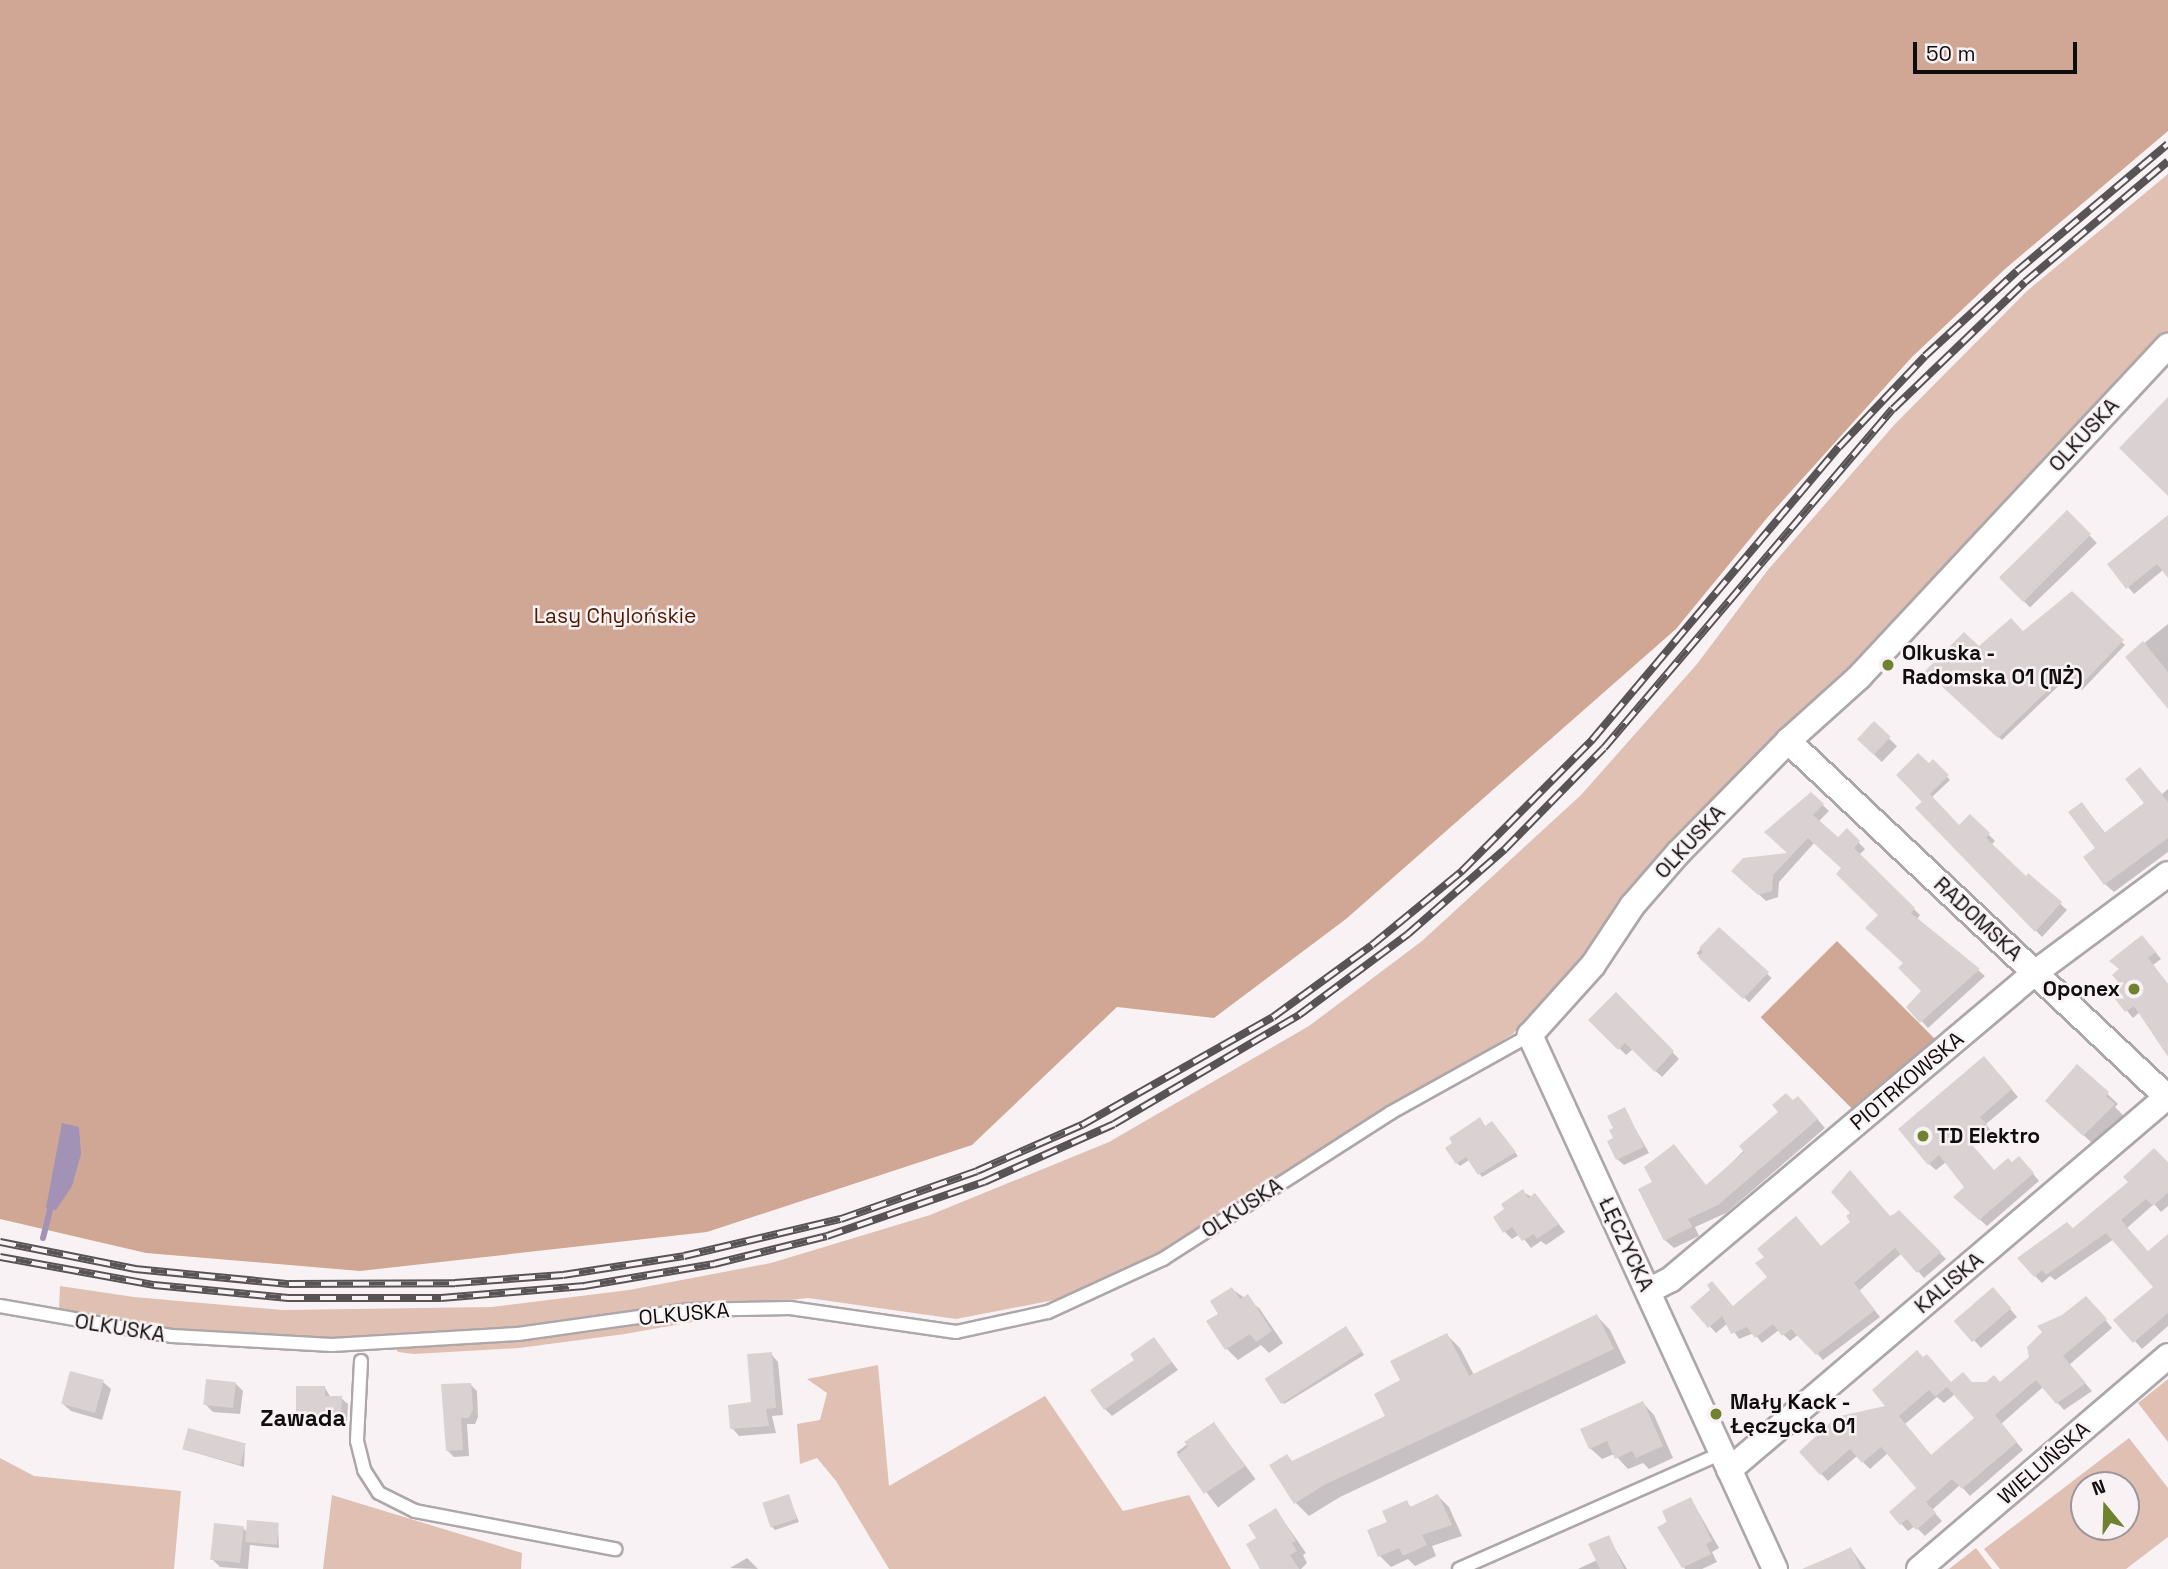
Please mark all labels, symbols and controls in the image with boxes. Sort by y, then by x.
scale bar [1916,28,2080,72]
text: 50 m [1926,40,1976,67]
street label: OLKUSKA [2044,393,2124,477]
park label: Lasy Chylońskie [534,603,696,629]
place label: Olkuska - Radomska 01 (NŻ) [1902,640,2083,690]
marker: Olkuska - Radomska 01 (NŻ) [1880,657,1896,673]
street label: OLKUSKA [1650,800,1730,884]
street label: RADOMSKA [1929,872,2027,966]
place label: Oponex [2043,976,2120,1002]
marker: Oponex [2126,981,2142,997]
street label: PIOTRKOWSKA [1845,1026,1969,1136]
place label: TD Elektro [1937,1123,2040,1149]
marker: TD Elektro [1915,1128,1931,1144]
street label: OLKUSKA [1197,1173,1287,1243]
street label: ŁĘCZYCKA [1593,1193,1659,1295]
street label: KALISKA [1910,1247,1988,1319]
street label: OLKUSKA [637,1297,731,1331]
street label: OLKUSKA [73,1308,167,1348]
place label: Mały Kack - Łęczycka 01 [1730,1389,1855,1439]
district label: Zawada [260,1404,346,1432]
marker: Mały Kack - Łęczycka 01 [1708,1406,1724,1422]
street label: WIELUŃSKA [1993,1416,2095,1510]
north arrow [2070,1471,2140,1541]
text: N [2089,1474,2109,1501]

